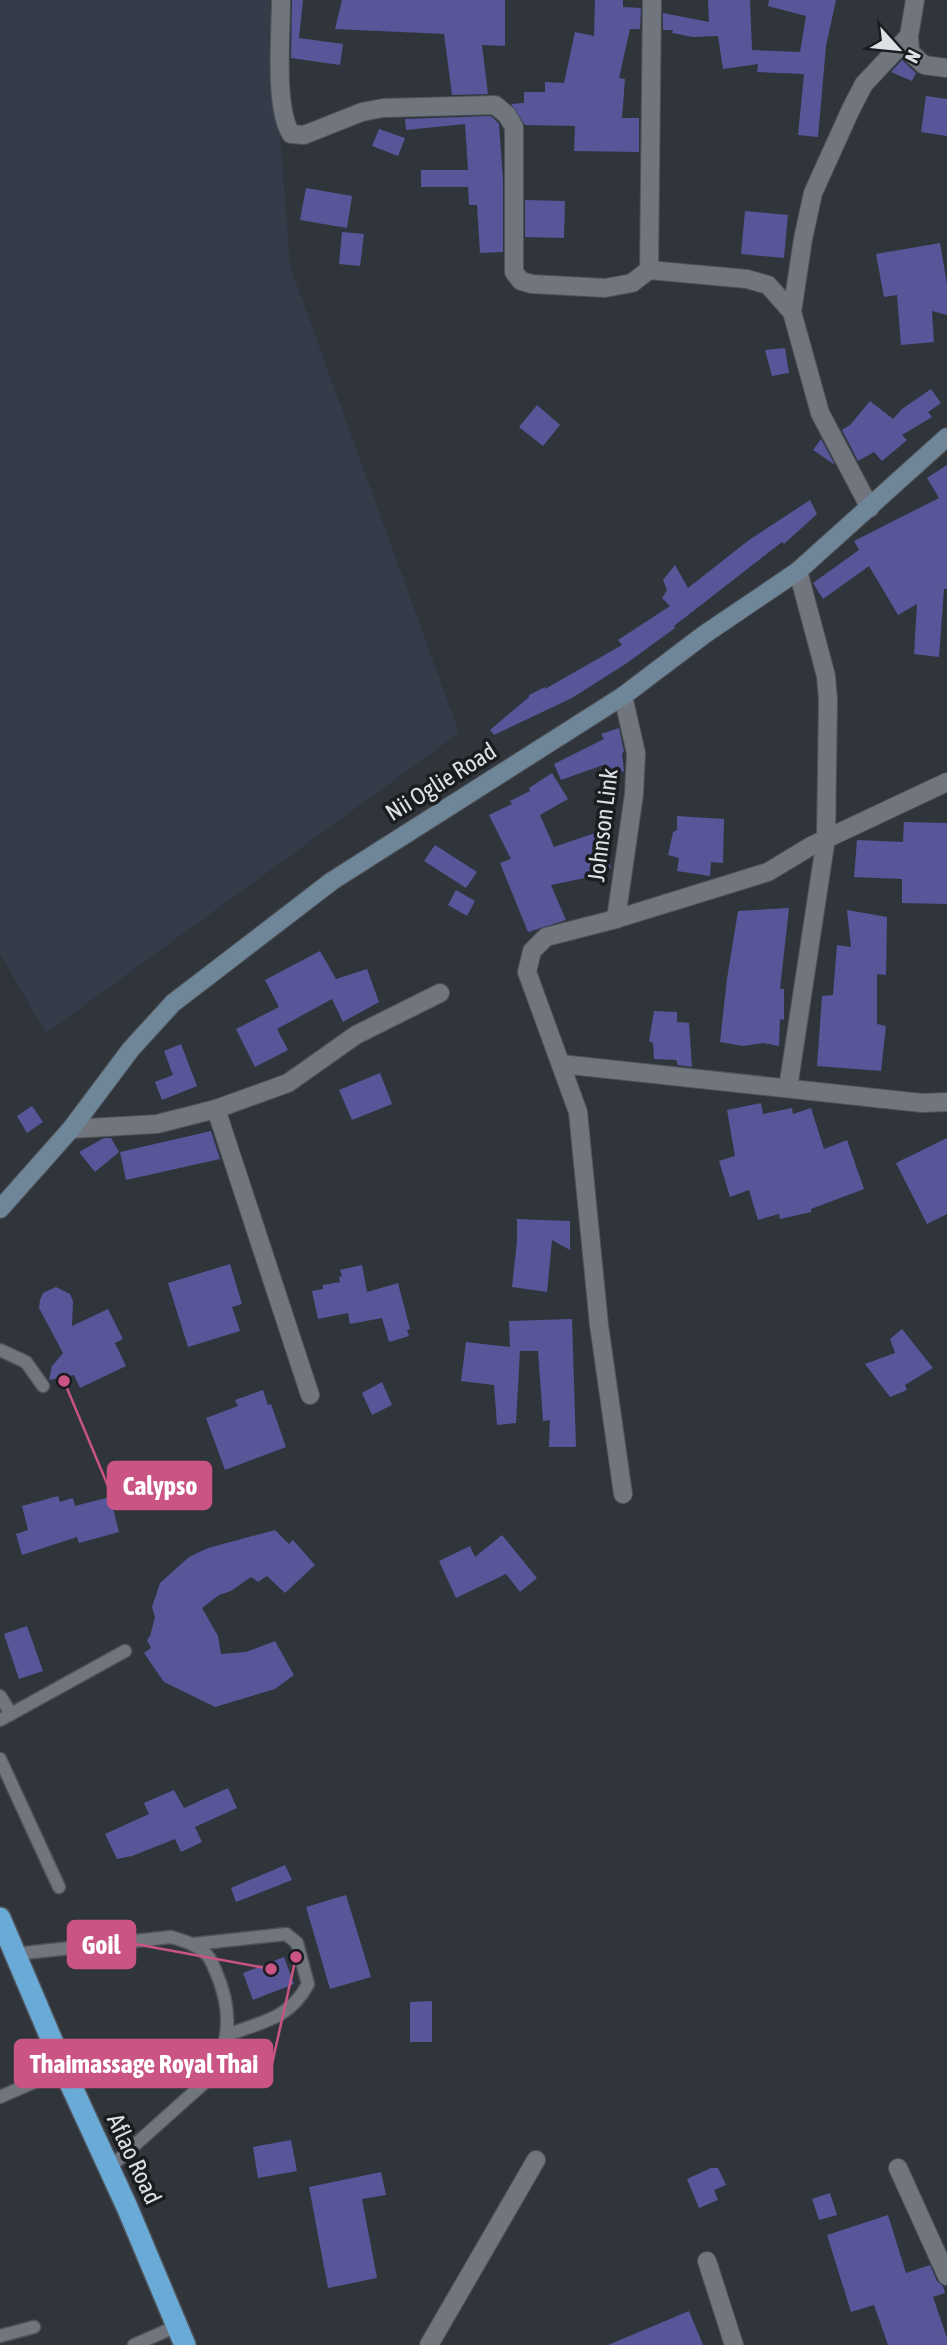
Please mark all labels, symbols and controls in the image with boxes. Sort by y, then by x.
north arrow [863,14,933,84]
text: N [901,47,925,67]
street label: Nii Oglie Road [381,737,501,826]
street label: Johnson Link [582,766,623,883]
callout: Calypso [108,1462,211,1509]
text: Calypso [123,1471,197,1501]
callout: Goil [68,1921,135,1968]
text: Goil [82,1930,122,1960]
callout: Thaimassage Royal Thai [15,2040,272,2087]
text: Thaimassage Royal Thai [30,2049,258,2079]
street label: Aflao Road [102,2109,167,2208]

